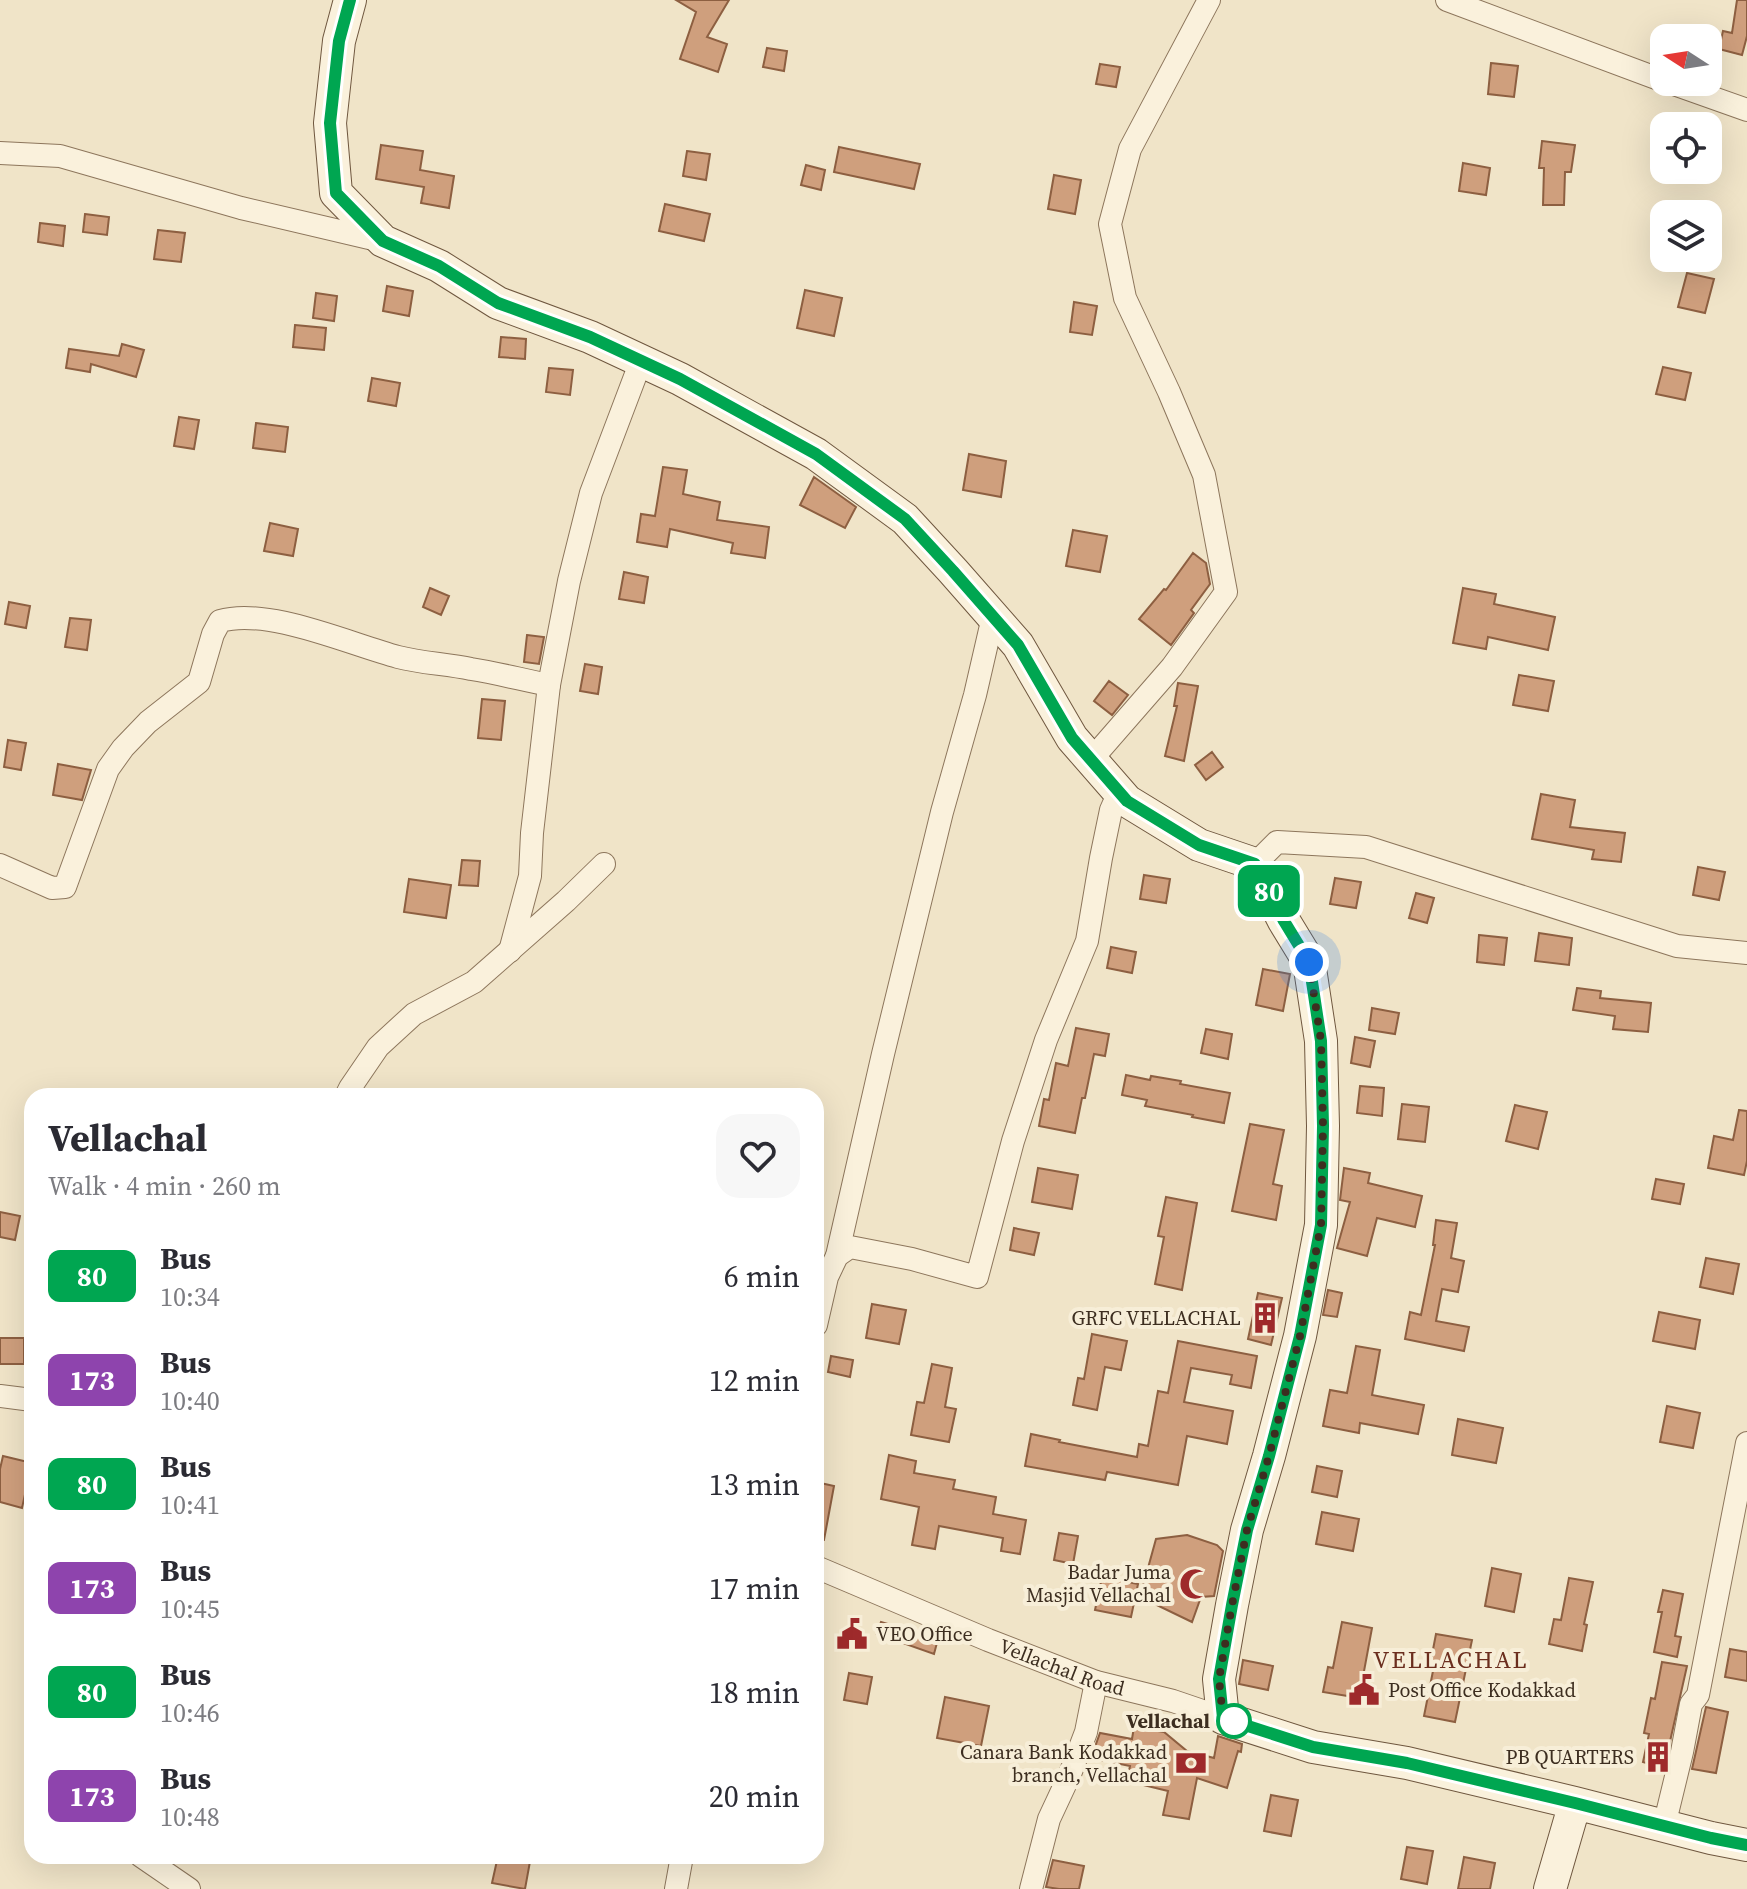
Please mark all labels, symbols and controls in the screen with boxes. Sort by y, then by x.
north arrow [1650,24,1722,96]
map controls [1650,24,1722,272]
button: locate [1650,112,1722,184]
button: layers [1650,200,1722,272]
line badge: 80 [1233,865,1305,917]
text: 80 [1254,872,1284,910]
your location [1289,942,1329,982]
text: Vellachal [48,1112,208,1164]
button: heart [716,1114,800,1198]
text: Walk · 4 min · 260 m [48,1168,281,1204]
text: Bus [160,1238,211,1279]
text: 6 min [724,1256,800,1297]
text: 80 [77,1257,107,1295]
text: 10:34 [160,1279,220,1315]
building icon: GRFC VELLACHAL [1248,1301,1282,1335]
place label: GRFC VELLACHAL [1072,1304,1241,1332]
text: Bus [160,1342,211,1383]
text: 12 min [709,1360,800,1401]
text: 173 [69,1361,115,1399]
text: 10:40 [160,1383,220,1419]
text: Bus [160,1446,211,1487]
text: 13 min [709,1464,800,1505]
text: 80 [77,1465,107,1503]
text: 10:41 [160,1487,220,1523]
text: Bus [160,1550,211,1591]
place label: Badar Juma Masjid Vellachal [1026,1558,1172,1609]
mosque icon: Badar Juma Masjid Vellachal [1178,1567,1212,1601]
text: 17 min [709,1568,800,1609]
text: 173 [69,1569,115,1607]
text: 10:45 [160,1591,220,1627]
public building icon: VEO Office [835,1617,869,1651]
place label: VEO Office [876,1620,973,1648]
street label: Vellachal Road [995,1632,1128,1703]
district label: VELLACHAL [1373,1643,1529,1676]
text: Bus [160,1654,211,1695]
text: 18 min [709,1672,800,1713]
text: 80 [77,1673,107,1711]
public building icon: Post Office Kodakkad [1347,1673,1381,1707]
place label: Post Office Kodakkad [1388,1676,1576,1704]
text: 10:46 [160,1695,220,1731]
marker: Vellachal [1217,1704,1251,1738]
place label: Vellachal [1126,1707,1210,1735]
place label: Canara Bank Kodakkad branch, Vellachal [960,1738,1168,1789]
building icon: PB QUARTERS [1641,1740,1675,1774]
place label: PB QUARTERS [1506,1743,1634,1771]
bank icon: Canara Bank Kodakkad branch, Vellachal [1174,1746,1208,1780]
text: Bus [160,1758,211,1799]
text: 20 min [709,1776,800,1817]
text: 173 [69,1777,115,1815]
text: 10:48 [160,1799,220,1835]

